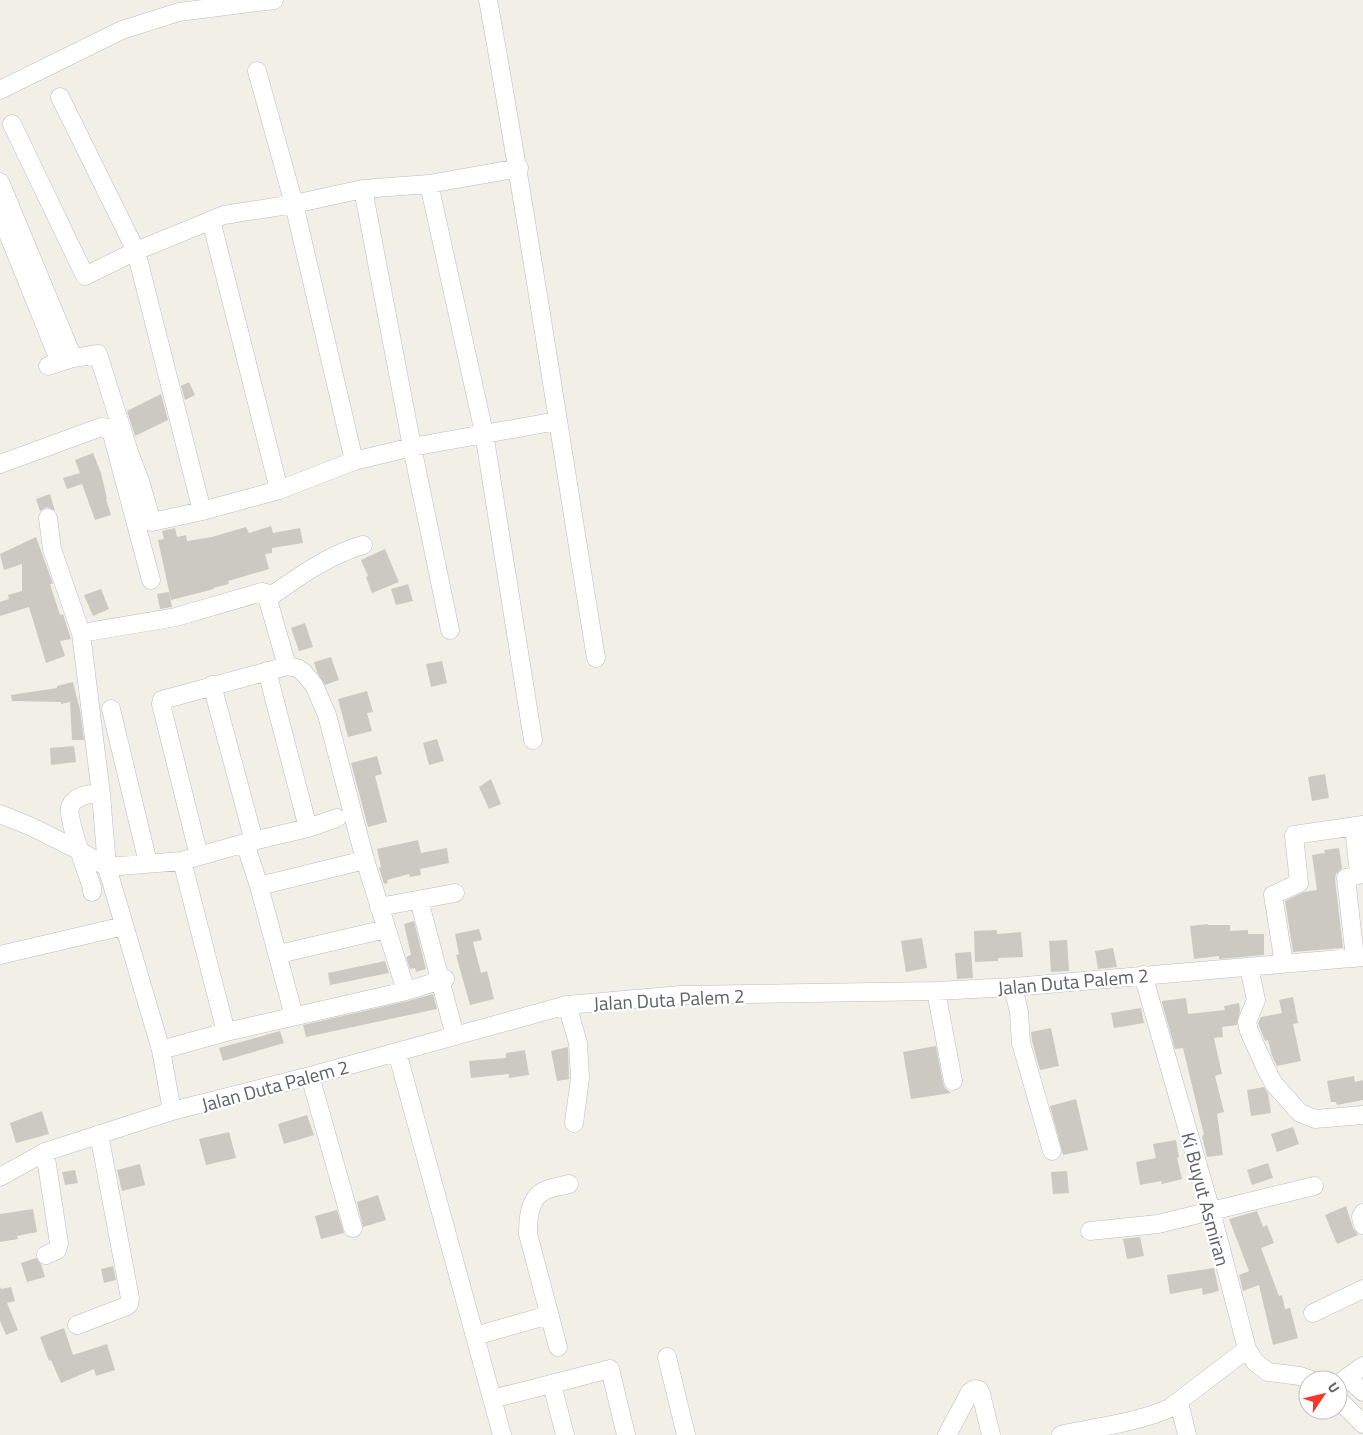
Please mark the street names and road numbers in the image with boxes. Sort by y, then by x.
street label: Jalan Duta Palem 2 [996,960,1150,1002]
street label: Jalan Duta Palem 2 [593,981,745,1017]
street label: Jalan Duta Palem 2 [198,1051,352,1119]
street label: Ki Buyut Asmiran [1174,1129,1238,1269]

